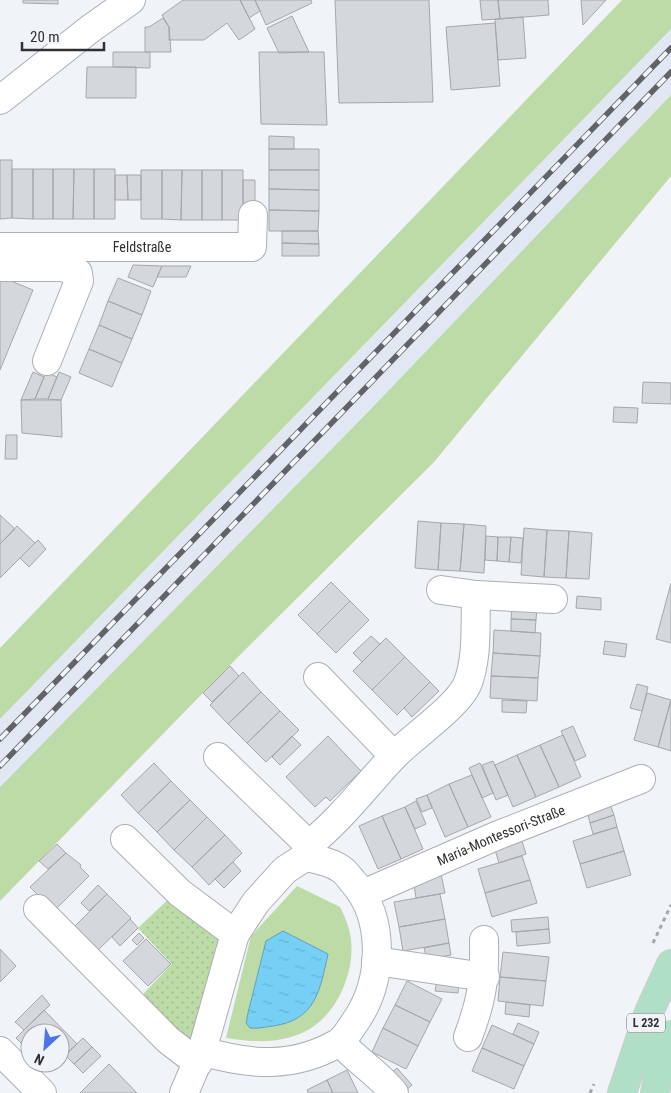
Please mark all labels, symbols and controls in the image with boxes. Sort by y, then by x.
scale bar [22,20,105,52]
text: 20 m [30,28,60,46]
street label: Feldstraße [113,239,172,255]
street label: Maria-Montessori-Straße [435,802,568,869]
road number: L 232 [627,1014,665,1032]
north arrow [20,1023,70,1073]
text: N [32,1051,47,1069]

